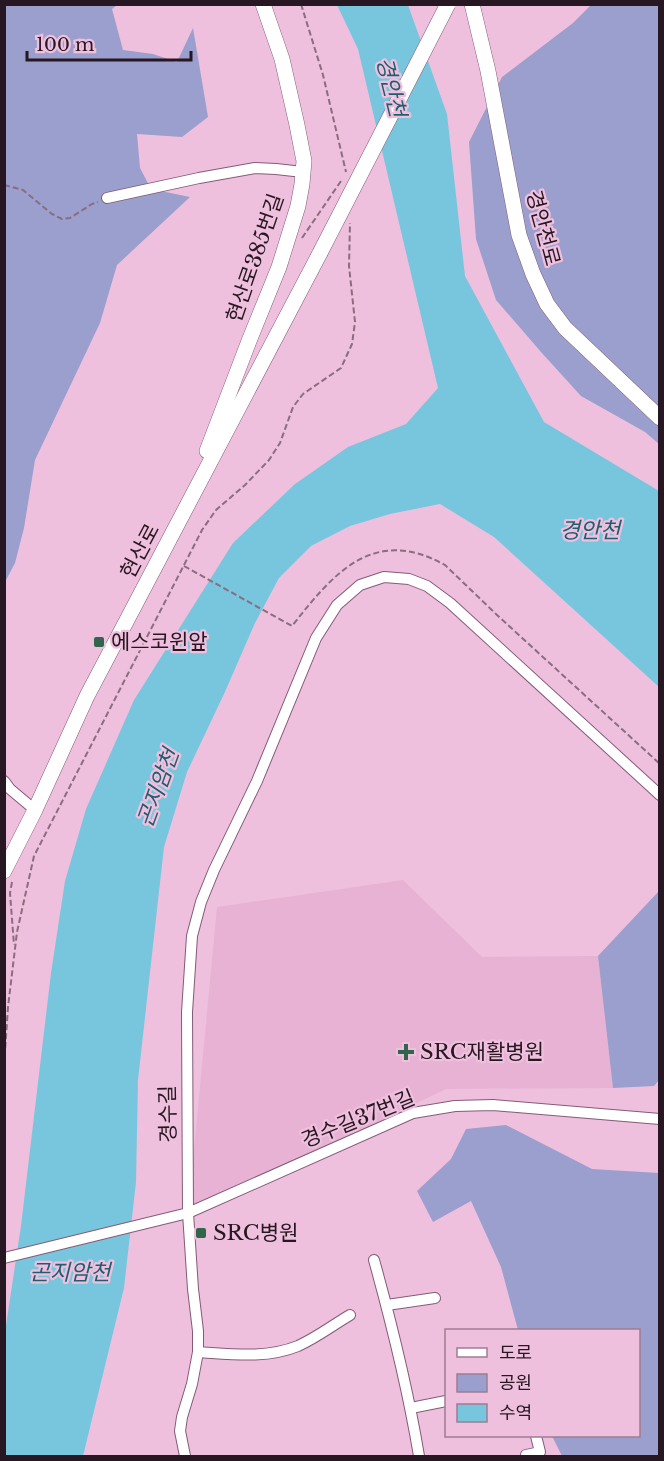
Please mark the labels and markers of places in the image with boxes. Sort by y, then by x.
place label: 에스코윈앞 [111,629,208,655]
marker: 에스코윈앞 [92,635,106,649]
place label: SRC재활병원 [420,1039,544,1065]
marker: SRC재활병원 [397,1043,415,1061]
place label: SRC병원 [213,1220,298,1246]
marker: SRC병원 [194,1226,208,1240]

